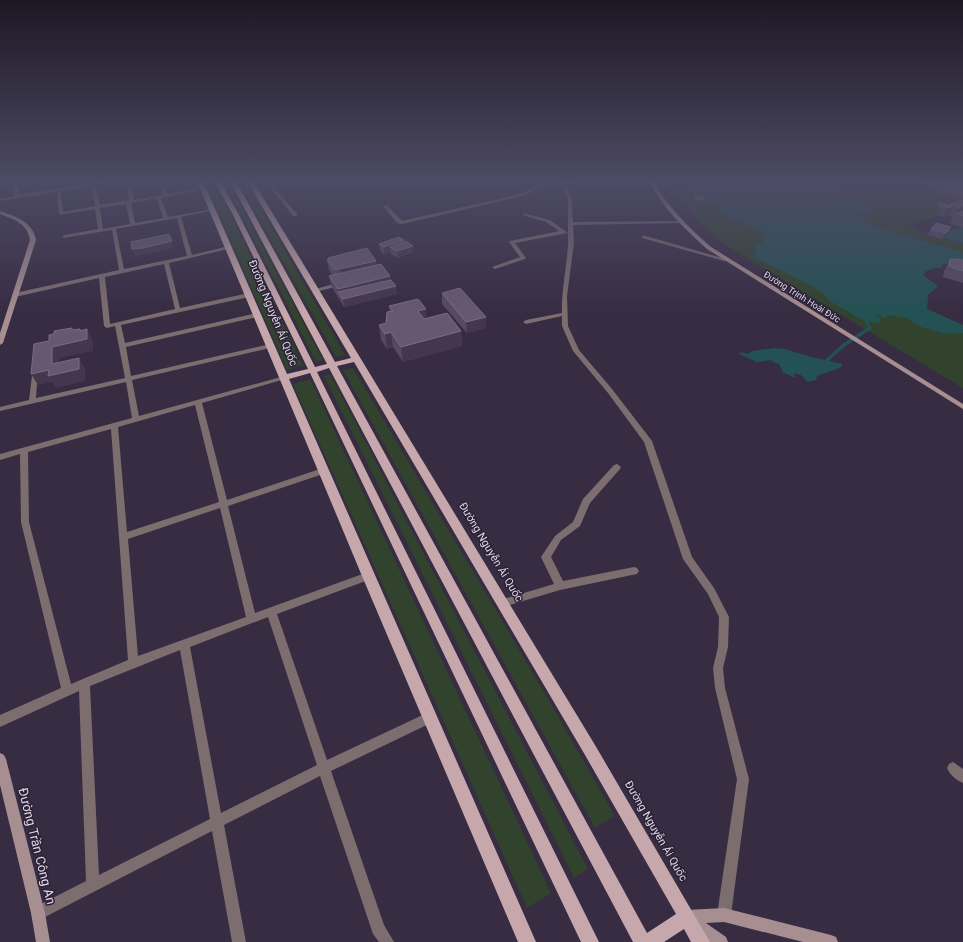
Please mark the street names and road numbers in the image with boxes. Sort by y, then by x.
street label: Đường Nguyễn Ái Quốc [246,258,300,368]
street label: Đường Trịnh Hoài Đức [762,269,842,325]
street label: Đường Nguyễn Ái Quốc [456,500,526,604]
street label: Đường Nguyễn Ái Quốc [622,779,690,884]
street label: Đường Trần Công An [15,786,59,906]

